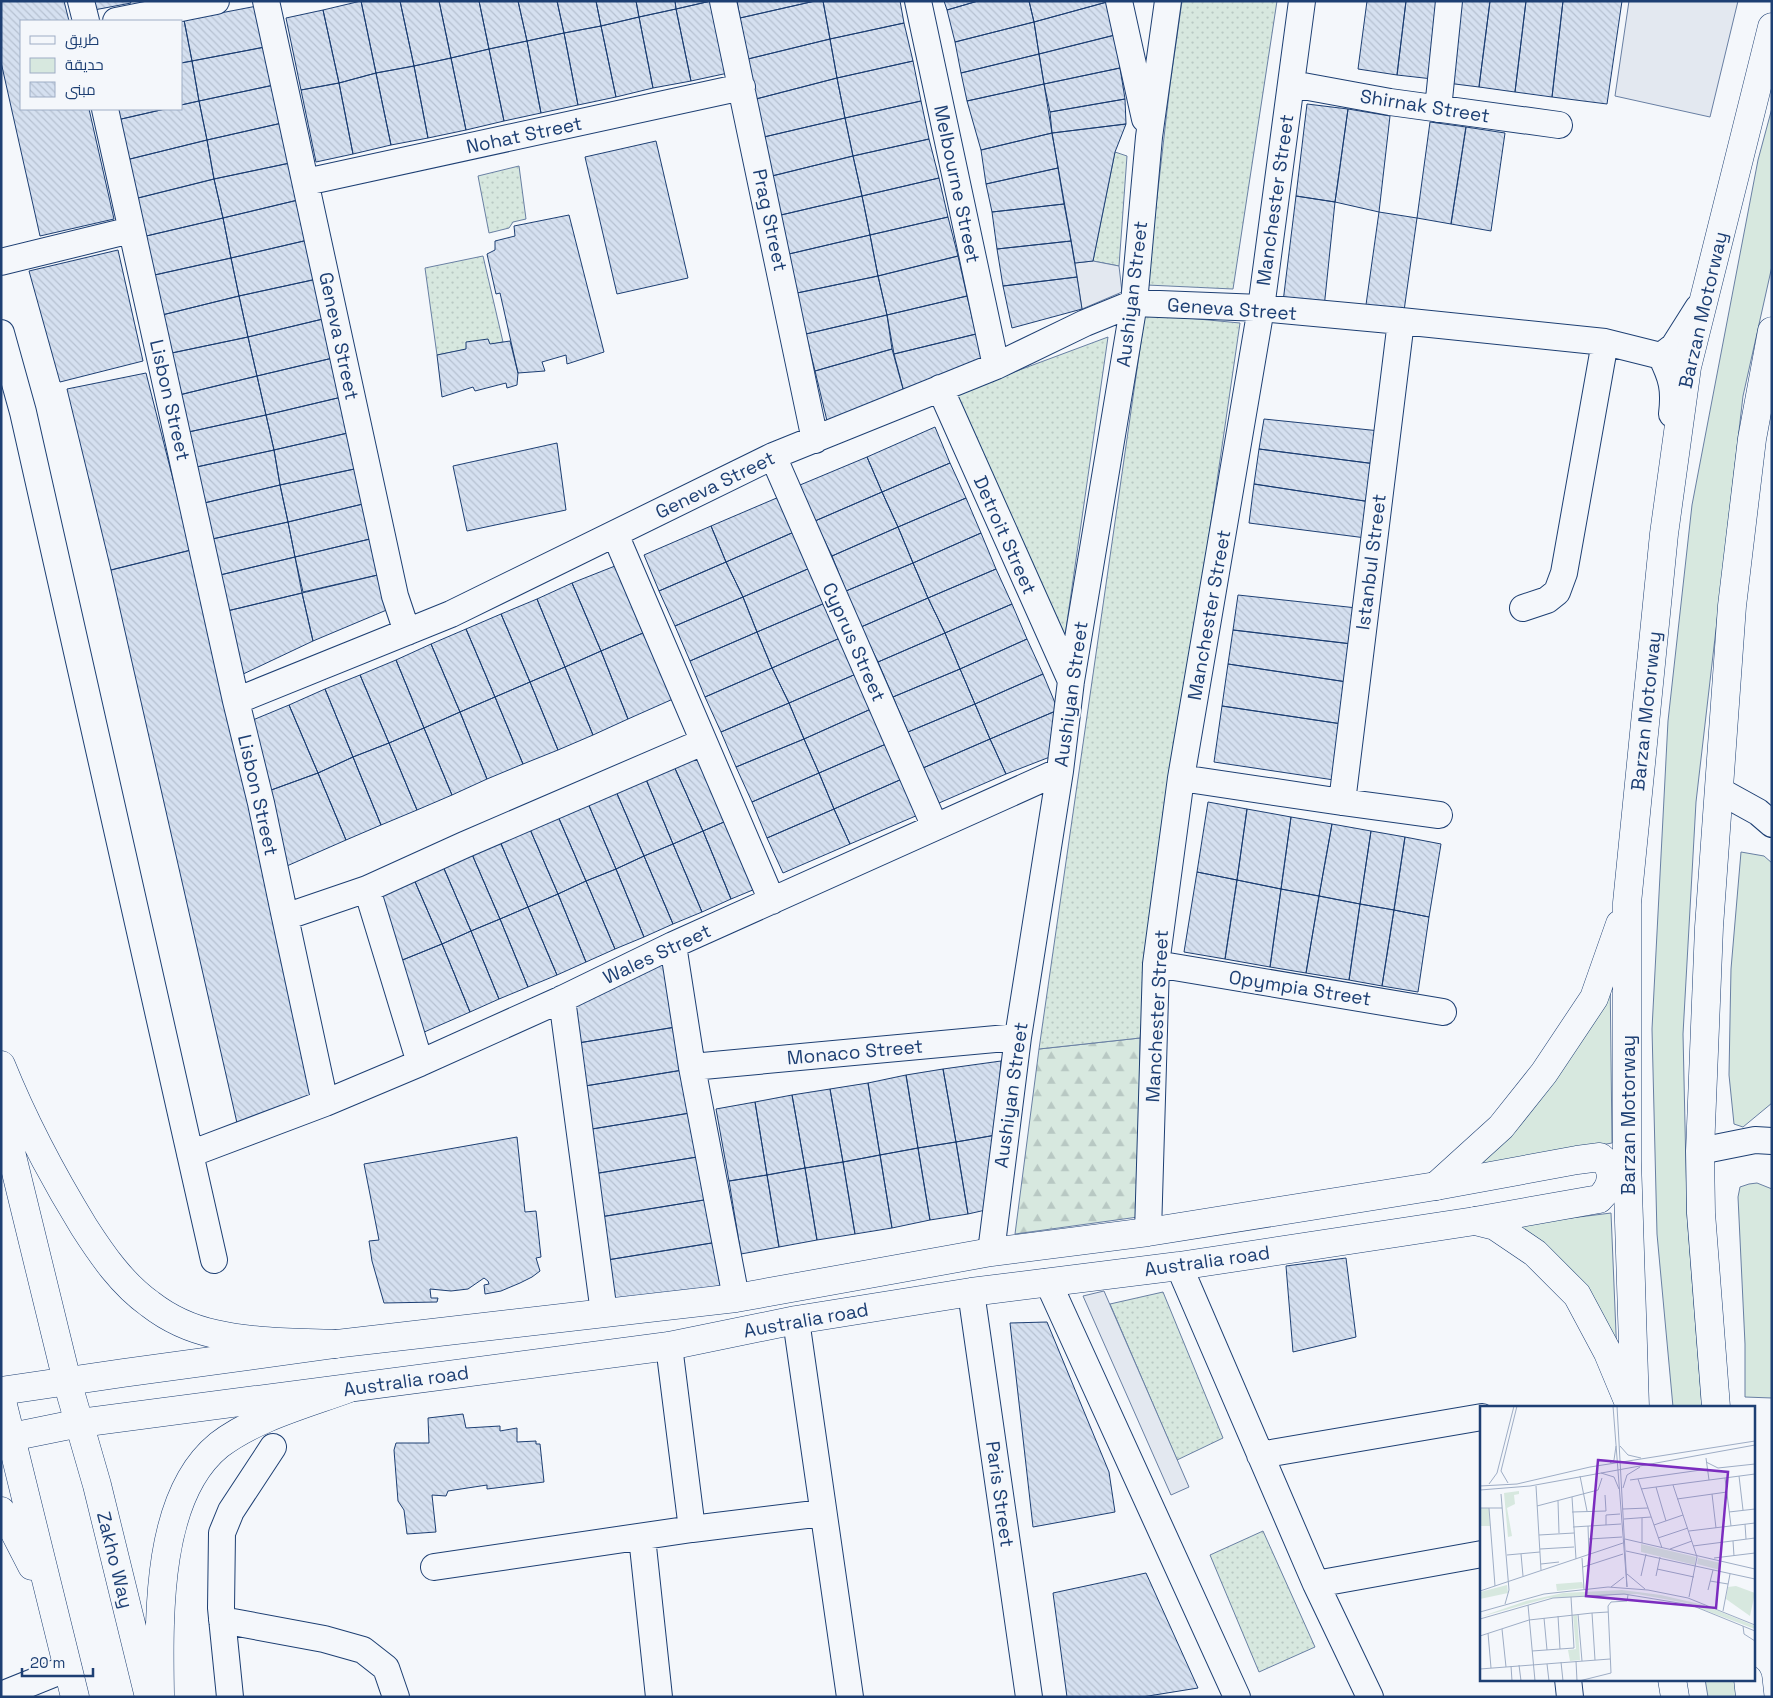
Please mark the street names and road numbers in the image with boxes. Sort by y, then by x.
street label: Shirnak Street [1358,83,1492,129]
street label: Melbourne Street [928,103,986,265]
street label: Nohat Street [464,111,584,159]
street label: Manchester Street [1251,113,1299,287]
street label: Prag Street [747,166,793,274]
street label: Aushiyan Street [1111,219,1153,369]
street label: Barzan Motorway [1673,229,1733,391]
street label: Geneva Street [313,270,365,402]
street label: Geneva Street [1166,292,1298,326]
street label: Lisbon Street [144,337,196,463]
street label: Geneva Street [651,445,779,525]
street label: Detroit Street [968,472,1042,598]
street label: Istanbul Street [1350,492,1392,632]
street label: Manchester Street [1182,528,1236,702]
street label: Cyprus Street [817,579,891,705]
street label: Aushiyan Street [1048,619,1094,769]
street label: Barzan Motorway [1625,630,1667,792]
street label: Lisbon Street [232,732,284,858]
street label: Wales Street [599,918,715,990]
street label: Manchester Street [1140,929,1174,1103]
street label: Opympia Street [1227,964,1373,1012]
street label: Aushiyan Street [988,1020,1034,1170]
street label: Monaco Street [786,1034,924,1070]
street label: Barzan Motorway [1616,1035,1641,1195]
street label: Australia road [1143,1240,1271,1282]
street label: Australia road [742,1297,870,1343]
street label: Australia road [342,1360,470,1402]
street label: Paris Street [980,1439,1020,1549]
street label: Zakho Way [91,1509,139,1611]

